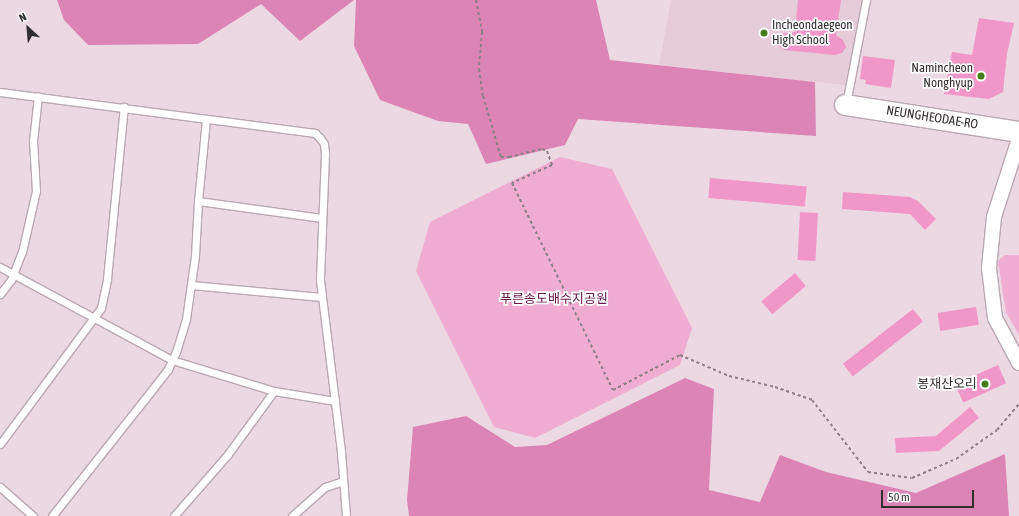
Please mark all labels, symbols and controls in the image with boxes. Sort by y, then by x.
north arrow [8,8,48,48]
text: N [17,10,28,24]
place label: Incheondaegeon High School [772,18,853,49]
marker: Incheondaegeon High School [759,28,769,38]
place label: Namincheon Nonghyup [911,61,973,92]
marker: Namincheon Nonghyup [976,71,986,81]
street label: NEUNGHEODAE-RO [885,103,979,133]
park label: 푸른송도배수지공원 [500,291,608,307]
place label: 봉재산오리 [917,376,977,392]
marker: 봉재산오리 [980,379,990,389]
scale bar [883,482,976,508]
text: 50 m [888,490,910,504]

